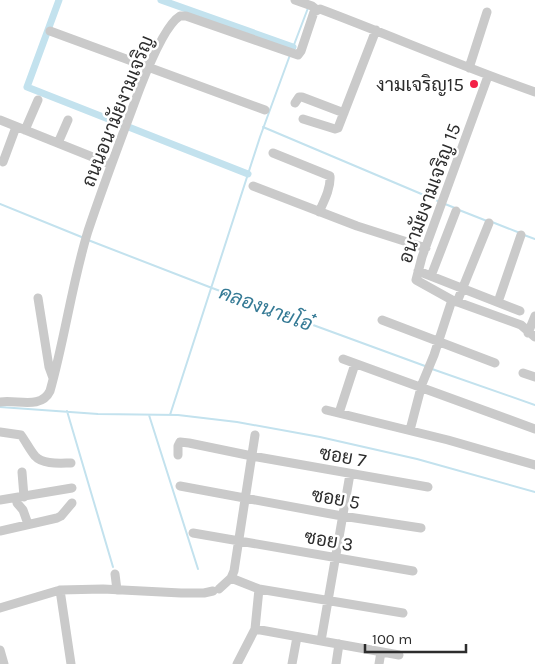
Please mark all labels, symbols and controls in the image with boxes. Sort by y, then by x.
street label: ถนนอนามัยงามเจริญ [78,33,158,190]
place label: งามเจริญ15 [376,74,464,96]
marker: งามเจริญ15 [468,78,480,90]
street label: อนามัยงามเจริญ 15 [394,120,465,266]
water label: คลองนายโอ๋ [216,279,319,337]
street label: ซอย 7 [318,442,368,472]
street label: ซอย 5 [310,484,362,514]
street label: ซอย 3 [303,526,355,556]
scale bar [365,622,466,654]
text: 100 m [372,630,412,648]

